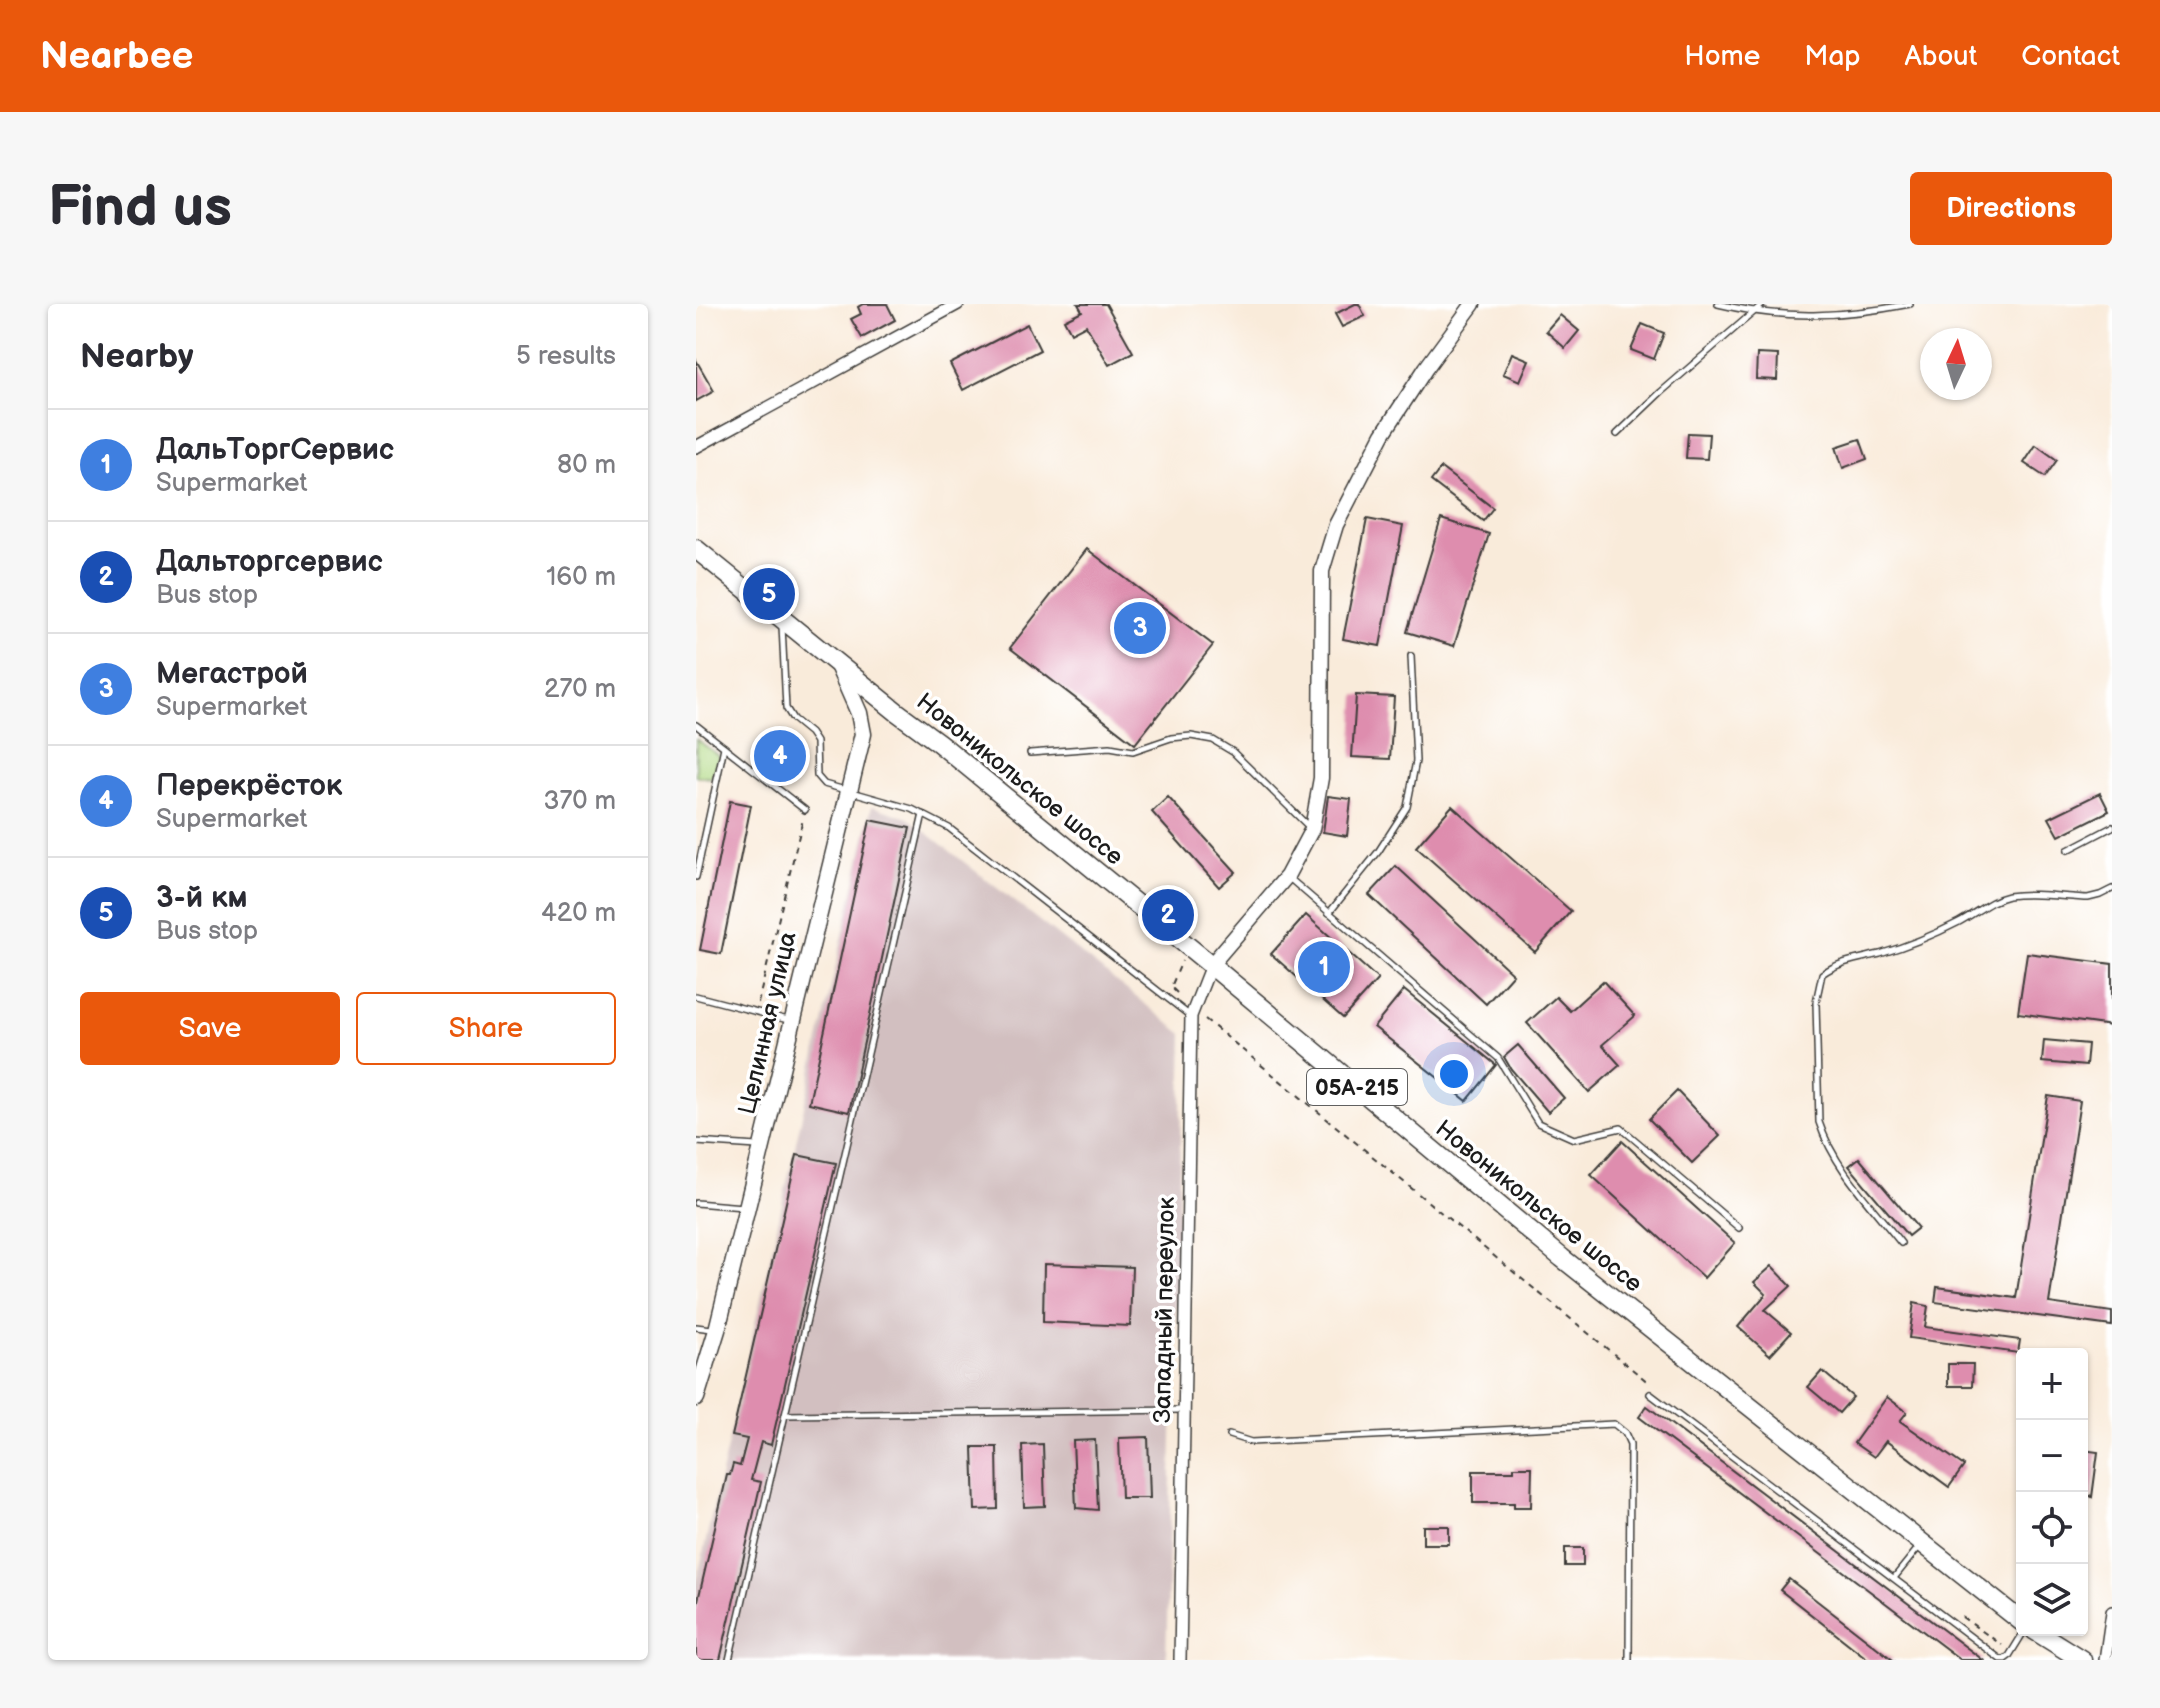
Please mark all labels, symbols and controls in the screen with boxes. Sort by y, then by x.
text: Nearbee [40,34,193,79]
text: Home [1684,40,1760,73]
text: Map [1804,40,1861,73]
text: About [1905,40,1977,73]
text: Contact [2021,40,2120,73]
button: Directions [1910,172,2112,245]
text: Find us [48,175,232,242]
north arrow [1920,328,1992,400]
text: Nearby [80,336,194,377]
text: 5 results [516,341,616,372]
text: ДальТоргСервис [156,432,394,468]
text: 1 [101,450,111,481]
text: 80 m [557,450,616,481]
text: Supermarket [156,468,307,499]
text: Дальторгсервис [156,544,383,580]
text: 2 [98,562,114,593]
text: 160 m [546,562,616,593]
pin: 5 [743,564,795,624]
text: Bus stop [156,580,258,611]
pin: 3 [1114,598,1166,658]
text: Мегастрой [156,656,308,692]
text: 3 [98,674,114,705]
text: 270 m [544,674,616,705]
street label: Новоникольское шоссе [911,687,1129,872]
text: Supermarket [156,692,307,723]
pin: 4 [754,726,806,786]
text: Перекрёсток [156,768,342,804]
text: 4 [98,786,114,817]
text: 370 m [543,786,616,817]
text: Supermarket [156,804,307,835]
text: 3-й км [156,880,248,916]
pin: 2 [1142,885,1194,945]
text: 5 [98,898,114,929]
text: 420 m [541,898,616,929]
text: Bus stop [156,916,258,947]
street label: Целинная улица [732,929,803,1117]
pin: 1 [1298,937,1350,997]
button: Save [80,992,340,1065]
button: Share [356,992,616,1065]
your location [1434,1054,1474,1094]
road number: 05А-215 [1307,1069,1407,1105]
street label: Новоникольское шоссе [1430,1114,1648,1299]
street label: Западный переулок [1148,1196,1181,1423]
map controls [2016,1348,2088,1636]
button: + [2016,1348,2088,1420]
button: − [2016,1420,2088,1492]
button: locate [2016,1492,2088,1564]
button: layers [2016,1564,2088,1636]

